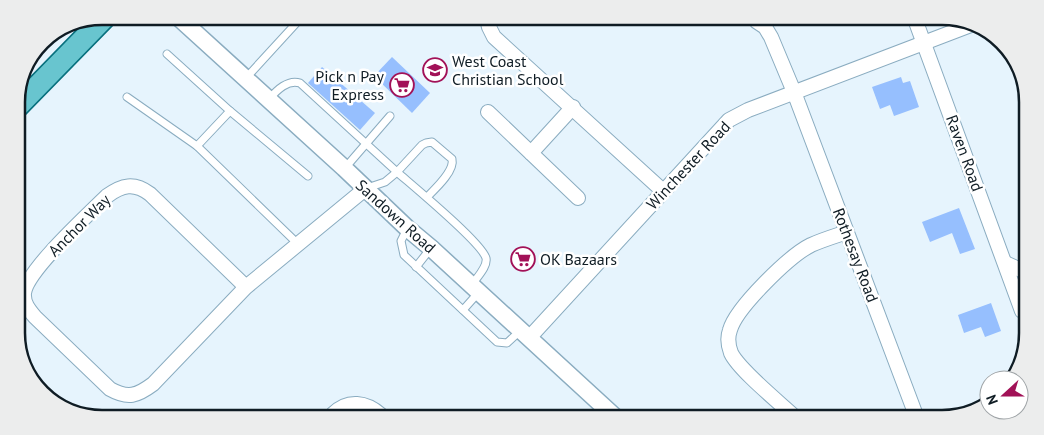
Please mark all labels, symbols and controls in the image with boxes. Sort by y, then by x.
place label: West Coast Christian School [452,51,564,89]
school or university icon: West Coast Christian School [422,57,448,83]
place label: Pick n Pay Express [315,66,385,104]
supermarket icon: Pick n Pay Express [389,72,415,98]
street label: Raven Road [942,112,988,194]
street label: Winchester Road [642,116,734,214]
street label: Sandown Road [352,175,440,257]
street label: Anchor Way [44,189,115,260]
street label: Rothesay Road [829,205,883,305]
supermarket icon: OK Bazaars [510,246,536,272]
place label: OK Bazaars [540,249,617,269]
north arrow [979,370,1029,420]
text: N [982,392,1002,407]

